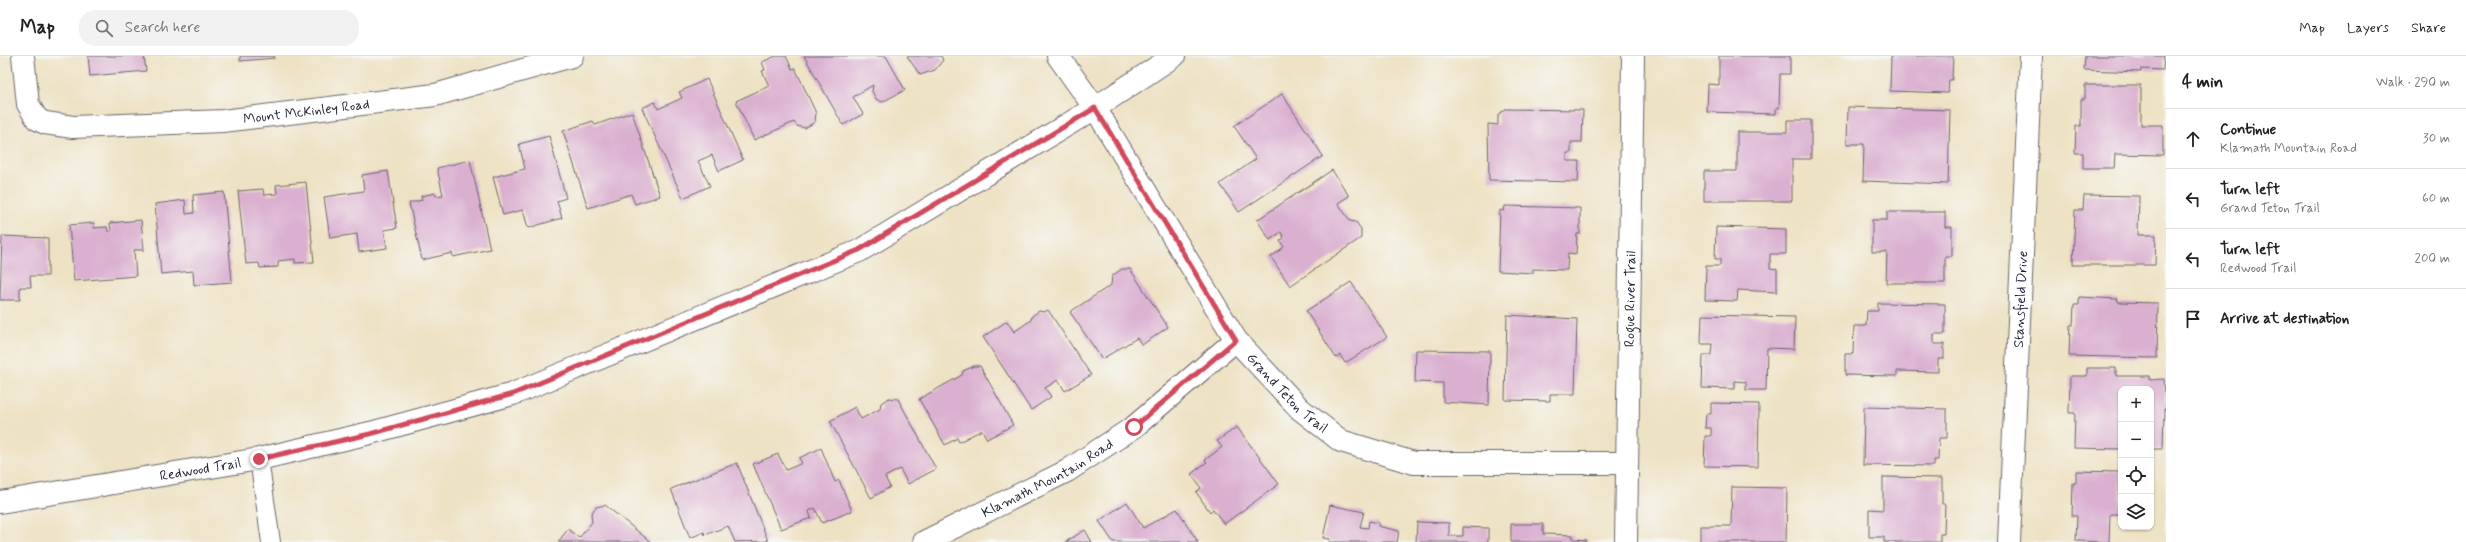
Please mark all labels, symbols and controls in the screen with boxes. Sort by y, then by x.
search box [79,10,359,46]
text: Map [20,15,55,40]
icon: search [93,17,115,39]
text: Search here [125,18,200,38]
text: Map [2299,19,2325,37]
text: Layers [2347,19,2389,37]
text: Share [2411,19,2446,37]
text: 4 min [2182,71,2223,93]
text: Walk · 290 m [2376,74,2450,91]
street label: Mount McKinley Road [242,95,370,128]
text: Continue [2220,120,2276,140]
icon: ahead [2182,128,2204,150]
text: 30 m [2423,130,2450,147]
text: Klamath Mountain Road [2220,140,2357,157]
text: Turn left [2220,180,2280,200]
icon: left [2182,188,2204,210]
text: 60 m [2422,190,2450,207]
text: Grand Teton Trail [2220,200,2320,217]
text: Turn left [2220,240,2280,260]
icon: left [2182,248,2204,270]
street label: Stansfield Drive [2010,250,2032,348]
text: 200 m [2415,250,2450,267]
street label: Rogue River Trail [1621,251,1641,347]
text: Redwood Trail [2220,260,2296,277]
icon: arrive [2182,308,2204,330]
text: Arrive at destination [2220,309,2349,329]
street label: Grand Teton Trail [1242,349,1331,437]
map controls [2118,386,2154,530]
button: + [2118,386,2154,422]
route start [1125,418,1143,436]
button: − [2118,422,2154,458]
street label: Klamath Mountain Road [979,435,1117,522]
route end [250,450,268,468]
street label: Redwood Trail [158,454,242,485]
button: locate [2118,458,2154,494]
button: layers [2118,494,2154,530]

